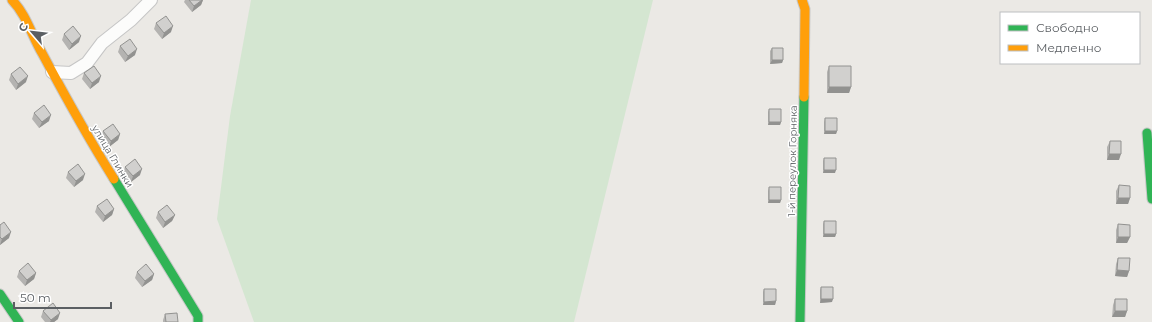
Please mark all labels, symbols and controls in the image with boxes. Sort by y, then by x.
north arrow [12,12,52,52]
legend [1000,12,1140,64]
text: С [15,20,31,34]
text: Свободно [1036,20,1099,35]
text: Медленно [1036,40,1102,55]
street label: 1-й переулок Горняка [785,105,800,217]
street label: улица Глинки [88,122,136,190]
scale bar [14,284,111,310]
text: 50 m [20,290,51,305]

